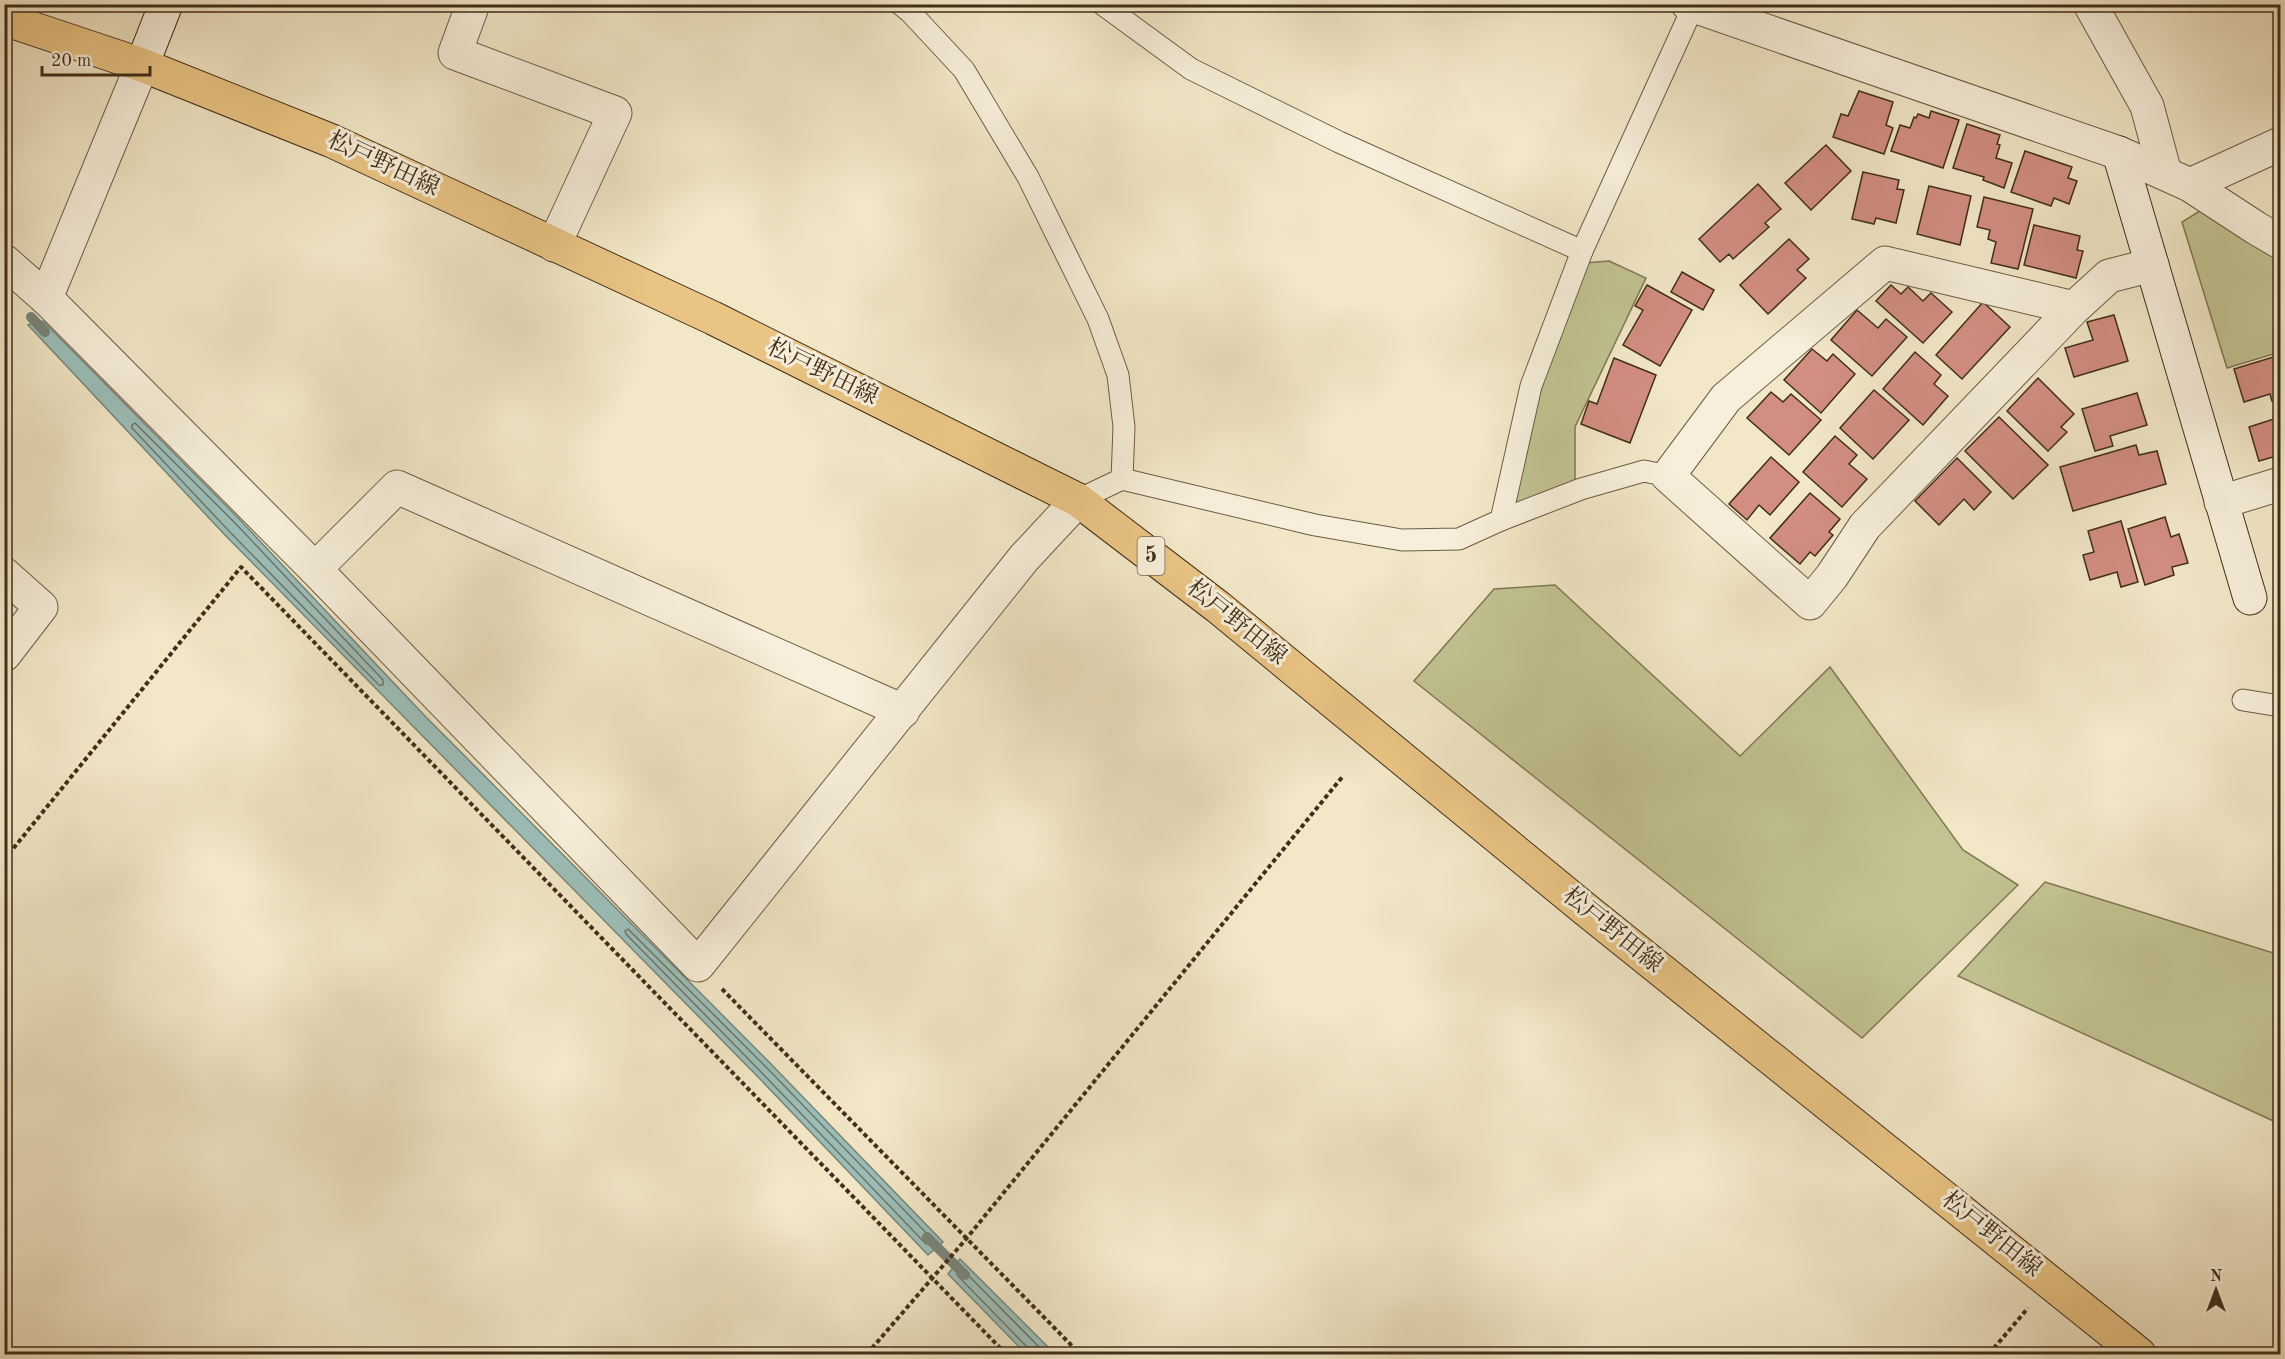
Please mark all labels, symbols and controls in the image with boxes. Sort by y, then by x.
scale bar [42,39,150,77]
text: 20 m [51,52,91,70]
street label: 松戸野田線 [324,126,444,201]
street label: 松戸野田線 [763,333,883,410]
road number: 5 [1138,537,1164,575]
street label: 松戸野田線 [1182,574,1292,670]
street label: 松戸野田線 [1558,882,1668,978]
street label: 松戸野田線 [1937,1186,2047,1282]
north arrow [2186,1260,2246,1320]
text: N [2210,1269,2223,1285]

